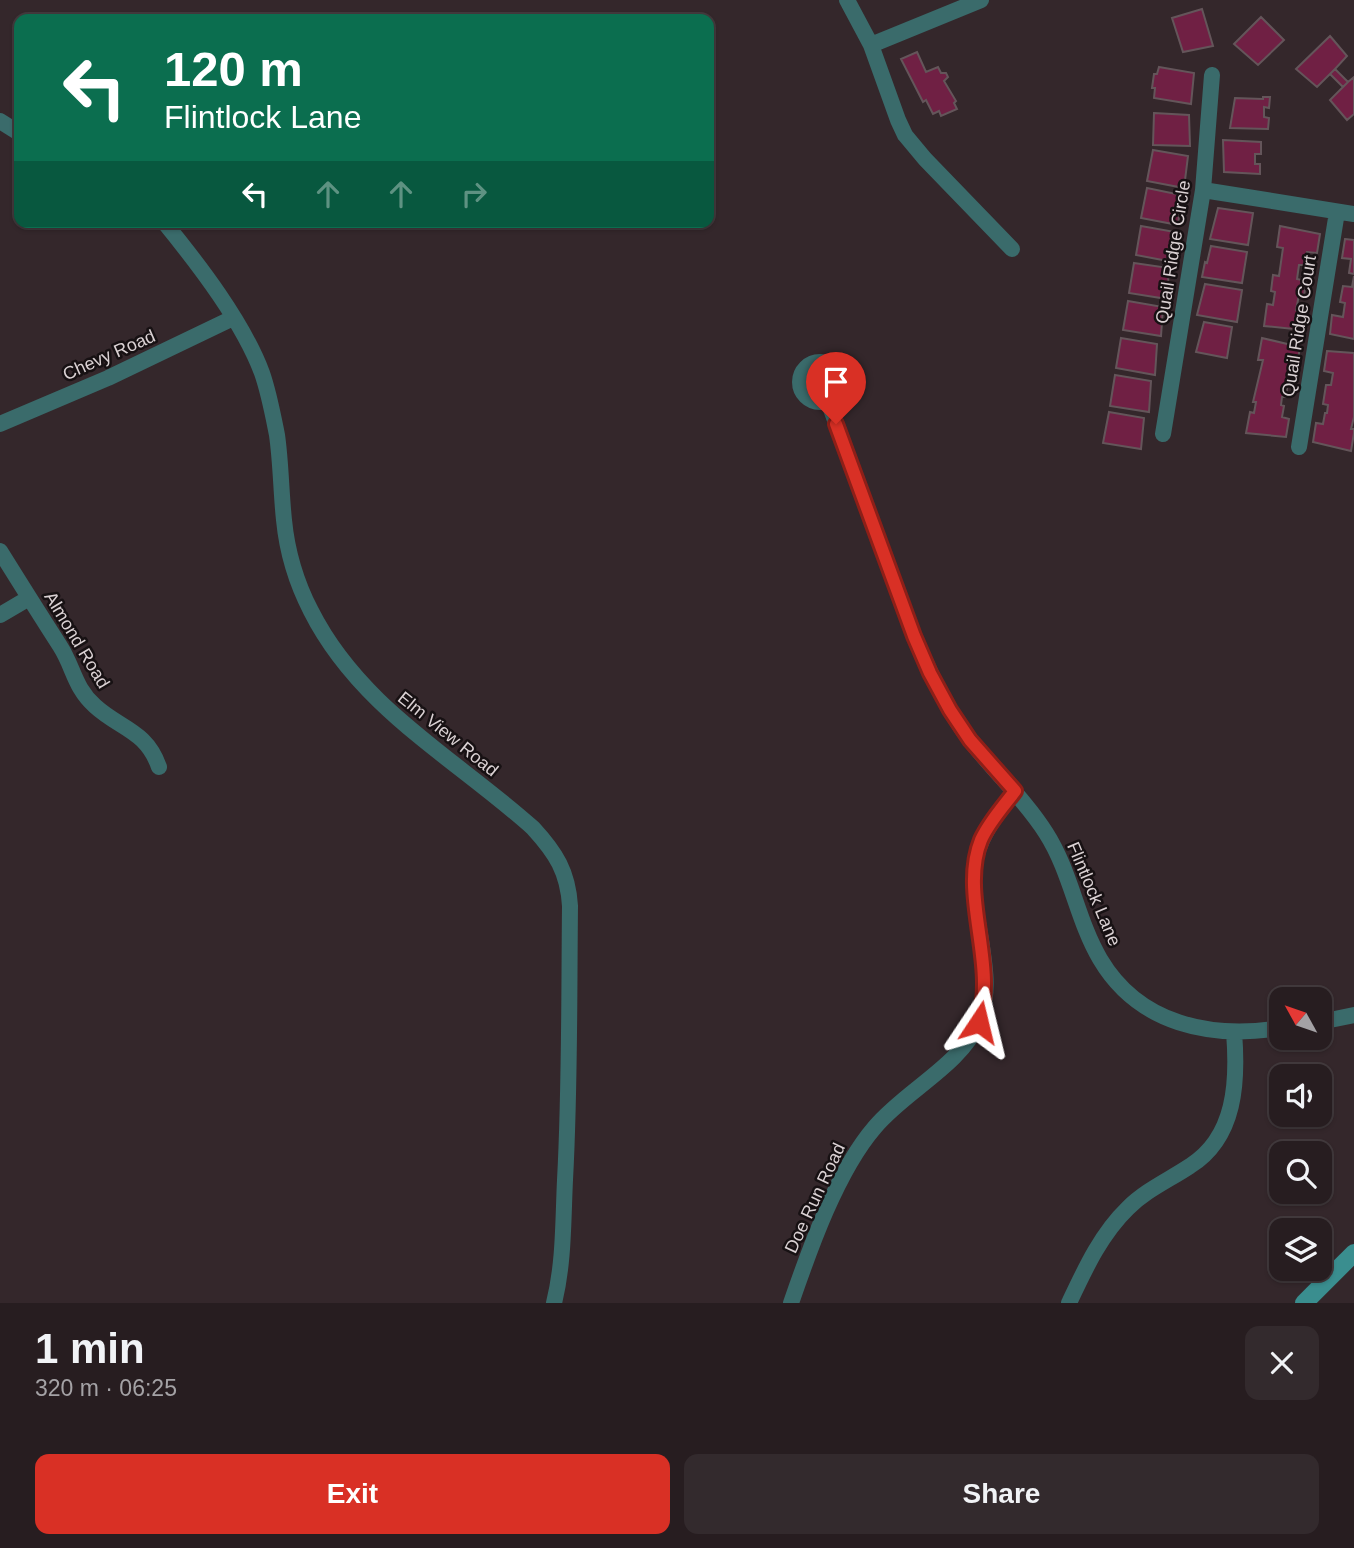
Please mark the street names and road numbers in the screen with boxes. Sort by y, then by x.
street label: Quail Ridge Circle [1152,179,1194,325]
street label: Quail Ridge Court [1278,254,1320,398]
street label: Chevy Road [60,326,158,384]
street label: Almond Road [40,588,114,692]
street label: Elm View Road [394,688,502,780]
street label: Flintlock Lane [1063,839,1125,949]
street label: Doe Run Road [781,1140,849,1256]

